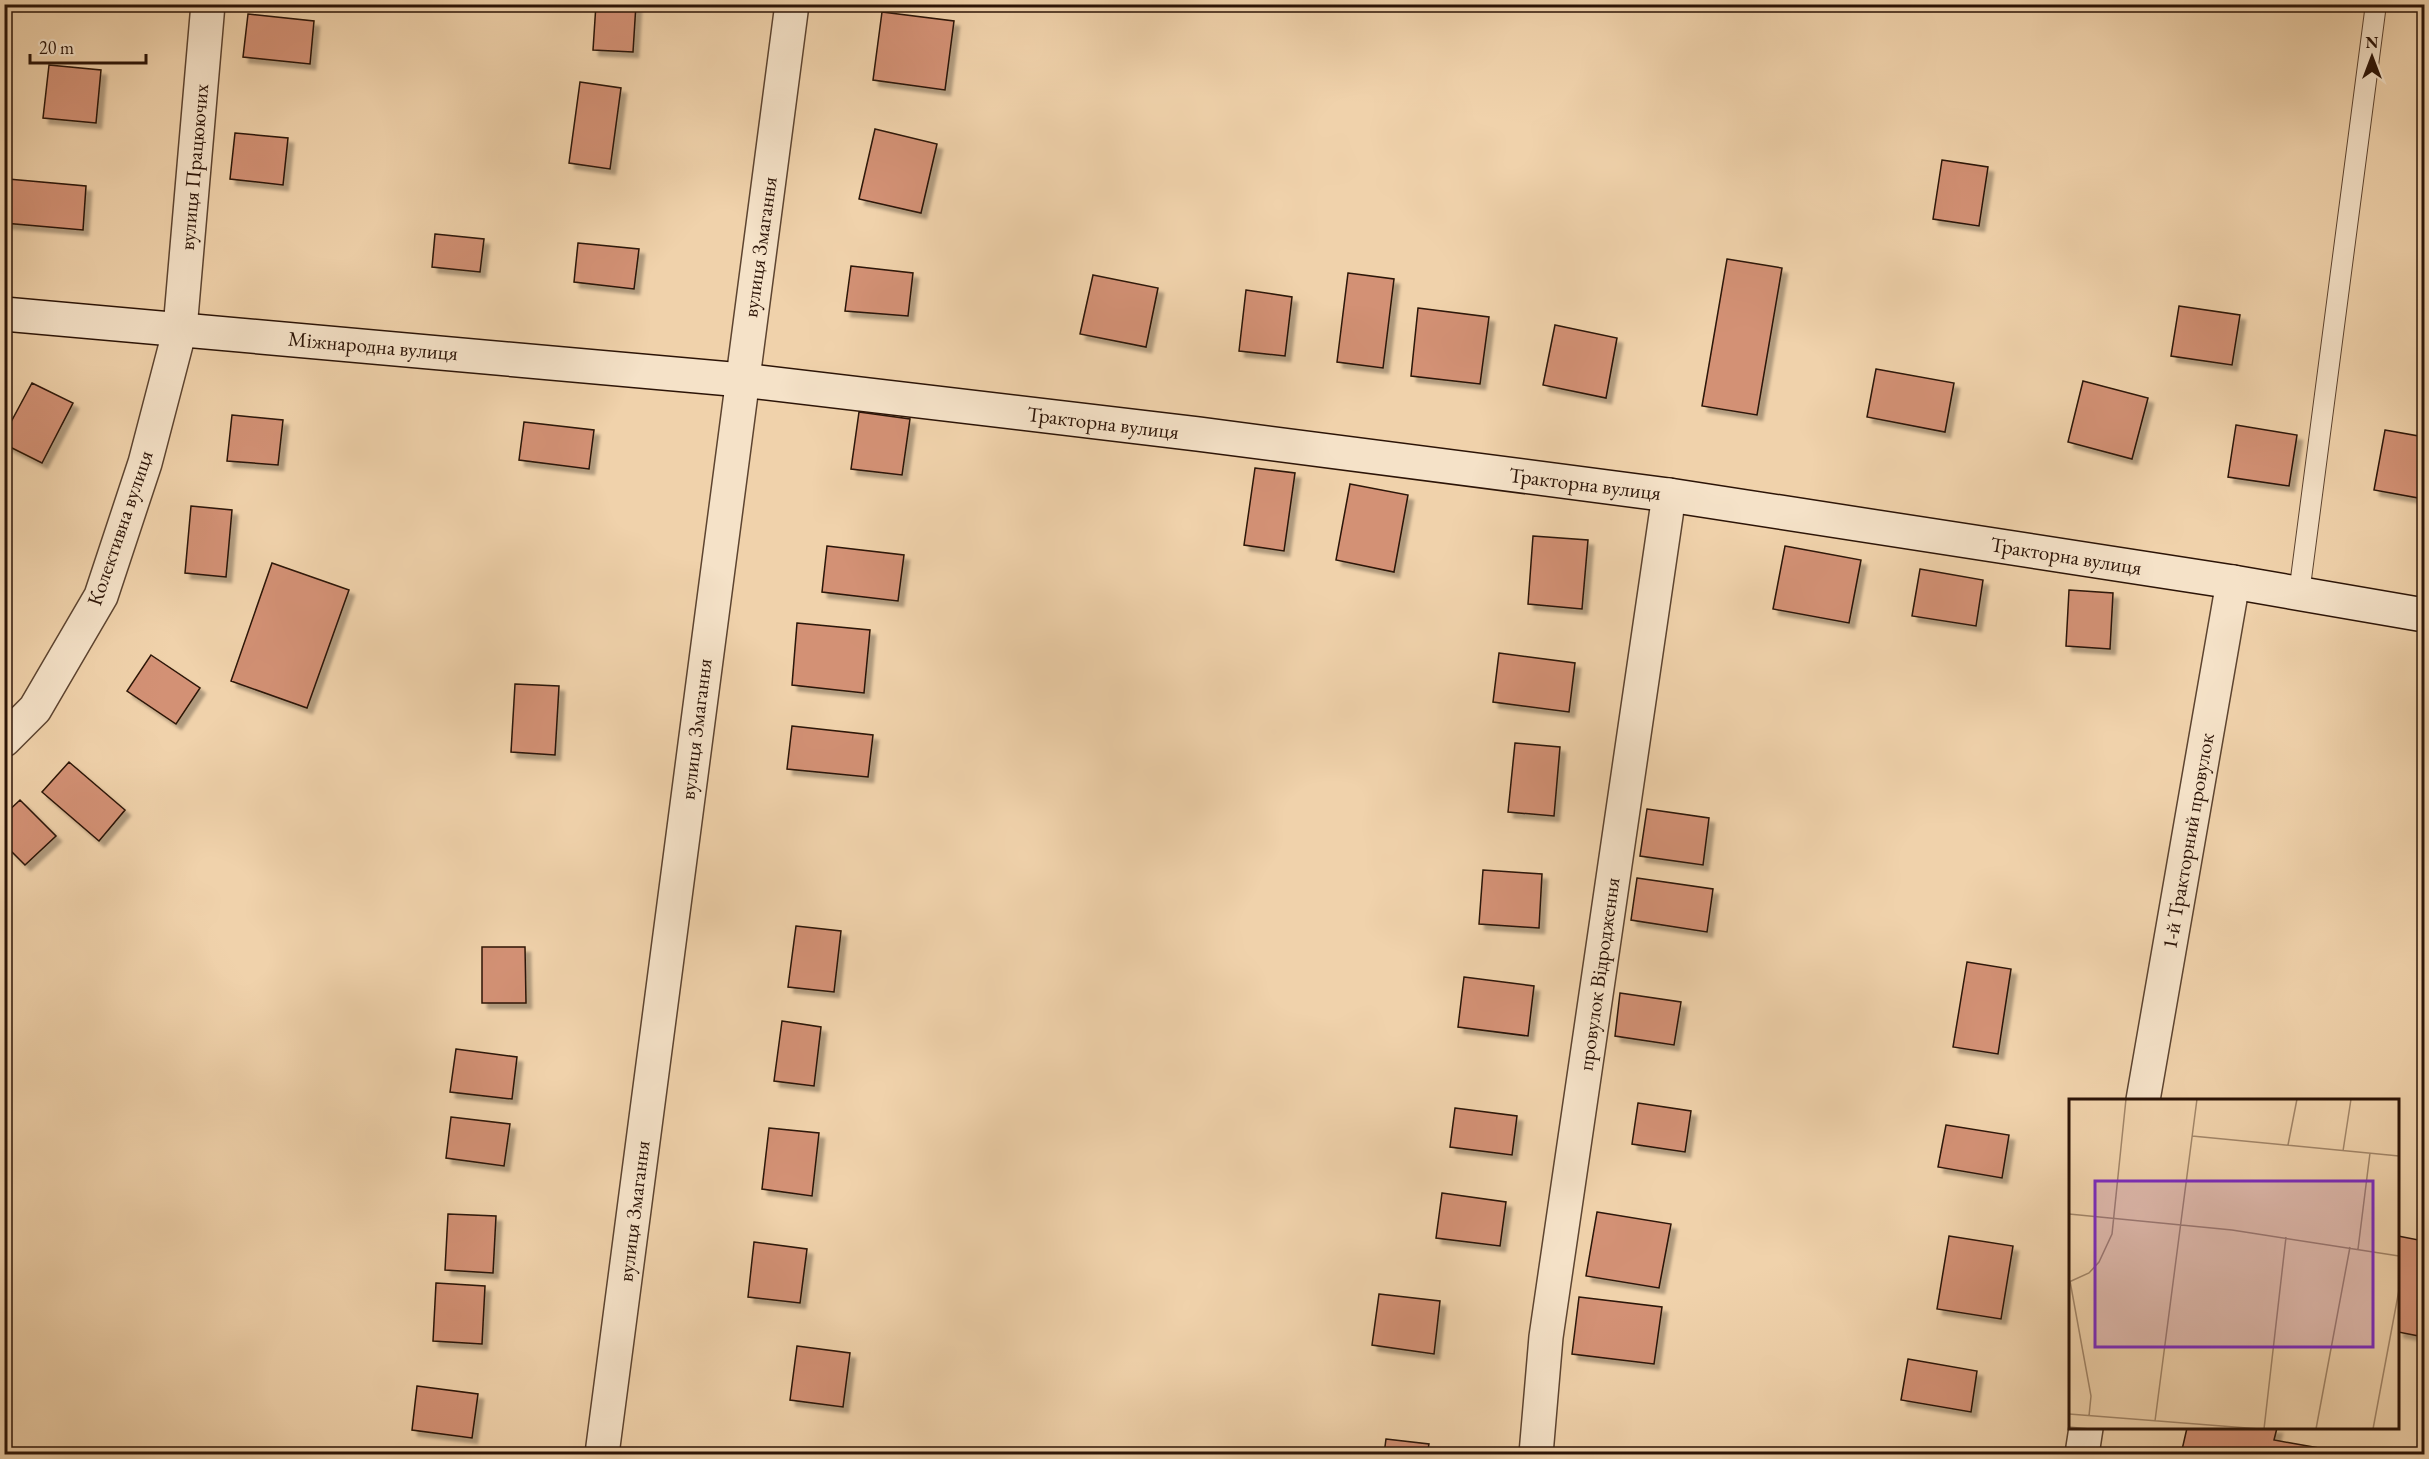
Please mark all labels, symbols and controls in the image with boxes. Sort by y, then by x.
scale bar [30,27,146,65]
north arrow [2342,27,2402,87]
text: N [2366,32,2379,53]
text: 20 m [39,36,74,59]
street label: вулиця Працюючих [173,83,214,251]
street label: вулиця Змагання [736,175,783,319]
street label: Міжнародна вулиця [287,325,459,366]
street label: Тракторна вулиця [1026,400,1181,445]
street label: Колективна вулиця [80,447,159,609]
street label: Тракторна вулиця [1508,461,1663,506]
street label: Тракторна вулиця [1988,530,2144,581]
street label: вулиця Змагання [673,657,718,801]
street label: 1-й Тракторний провулок [2155,731,2220,951]
street label: провулок Відродження [1572,876,1625,1072]
inset map [2069,1099,2399,1429]
street label: вулиця Змагання [611,1139,656,1283]

